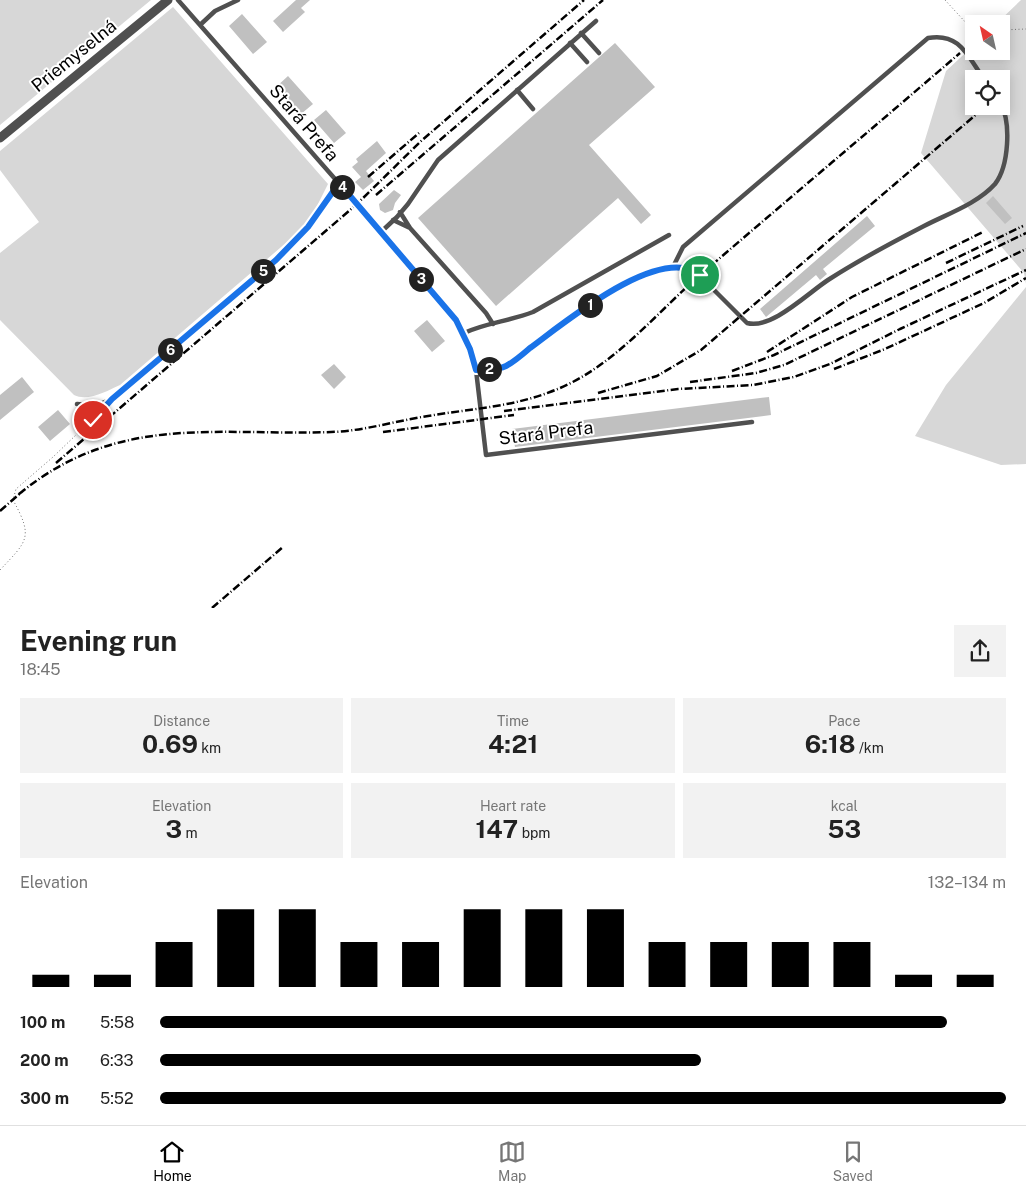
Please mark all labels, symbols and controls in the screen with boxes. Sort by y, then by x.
street label: Priemyselná [27,15,120,96]
north arrow [965,15,1010,60]
map controls [965,15,1010,115]
button: locate [965,70,1010,115]
street label: Stará Prefa [265,80,343,165]
pin: 4 [330,174,354,200]
text: 4 [338,179,347,195]
pin [679,254,721,296]
pin: 5 [250,258,276,284]
icon: arrive [686,261,714,289]
text: 5 [259,263,268,279]
pin: 3 [408,266,434,292]
text: 3 [417,271,426,287]
pin: 1 [578,292,602,318]
text: 1 [588,297,594,313]
pin: 6 [158,338,182,362]
text: 6 [166,342,175,358]
pin: 2 [476,356,502,382]
text: 2 [485,361,494,377]
pin [72,399,114,441]
icon: check [79,406,107,434]
street label: Stará Prefa [498,416,594,449]
text: Evening run [20,624,177,657]
button: share [954,625,1006,677]
text: 18:45 [20,660,61,679]
text: Distance [153,713,210,729]
text: Time [497,713,529,729]
text: Pace [828,713,860,729]
text: 0.69 [142,729,198,759]
text: 4:21 [488,729,538,759]
text: 6:18 [805,729,856,759]
text: km [198,740,221,756]
text: /km [856,740,884,756]
text: Elevation [152,798,211,814]
text: Heart rate [480,798,546,814]
text: kcal [831,798,858,814]
text: 3 [166,814,182,844]
text: 147 [476,814,518,844]
text: 53 [828,814,861,844]
text: m [182,825,198,841]
text: bpm [518,825,550,841]
text: Elevation [20,873,88,892]
text: 132–134 m [928,873,1006,892]
text: 100 m [20,1013,65,1032]
text: 5:58 [100,1013,134,1032]
text: 200 m [20,1051,69,1070]
text: 6:33 [100,1051,134,1070]
text: 300 m [20,1089,69,1108]
text: 5:52 [100,1089,134,1108]
tab: Home [153,1138,192,1184]
tab: Map [498,1138,526,1184]
tab: Saved [833,1138,873,1184]

